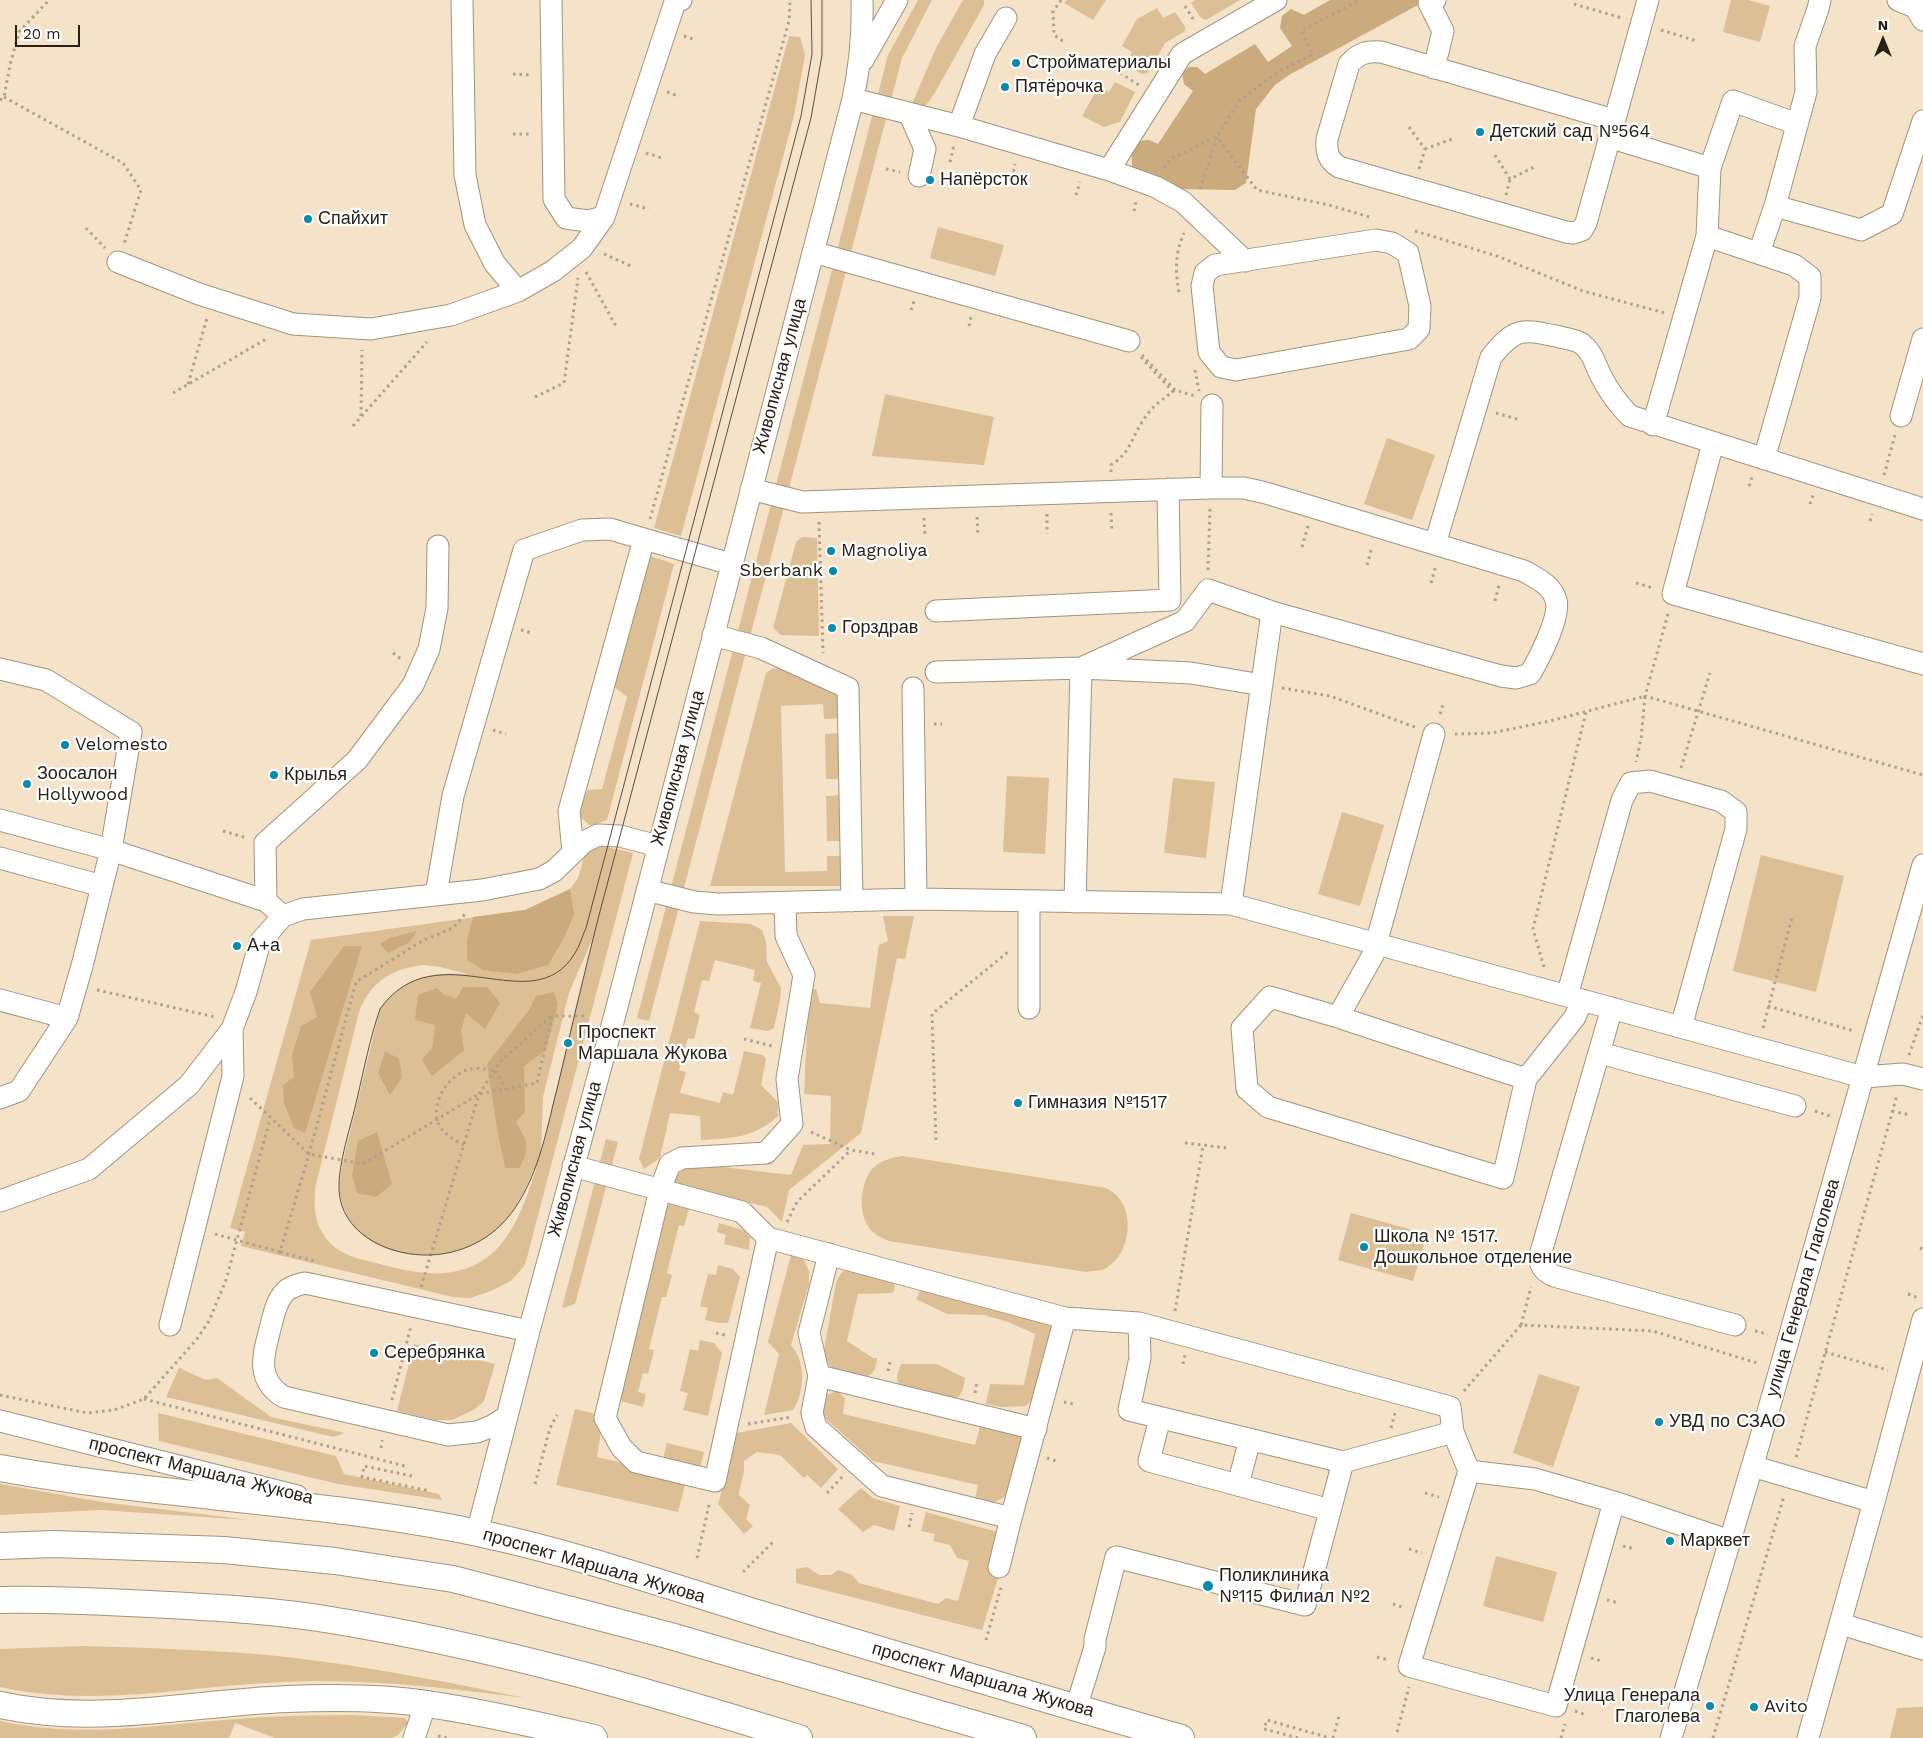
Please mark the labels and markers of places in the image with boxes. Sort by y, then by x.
place label: Стройматериалы [1026,52,1171,74]
marker: Стройматериалы [1010,57,1022,69]
place label: Пятёрочка [1015,76,1103,98]
marker: Пятёрочка [999,81,1011,93]
place label: Детский сад №564 [1490,121,1651,143]
marker: Детский сад №564 [1474,126,1486,138]
place label: Напёрсток [940,169,1028,191]
marker: Напёрсток [924,174,936,186]
place label: Спайхит [318,208,388,230]
marker: Спайхит [302,213,314,225]
place label: Magnoliya [841,540,928,562]
marker: Magnoliya [825,545,837,557]
place label: Sberbank [740,560,823,582]
marker: Sberbank [827,565,839,577]
place label: Горздрав [842,617,918,639]
marker: Горздрав [826,622,838,634]
place label: Velomesto [75,734,168,756]
marker: Velomesto [59,739,71,751]
place label: Зоосалон Hollywood [37,763,128,806]
place label: Крылья [284,764,347,786]
marker: Крылья [268,769,280,781]
marker: Зоосалон Hollywood [21,778,33,790]
place label: А+а [247,935,280,957]
marker: А+а [231,940,243,952]
place label: Проспект Маршала Жукова [578,1022,727,1064]
marker: Проспект Маршала Жукова [562,1037,574,1049]
place label: Гимназия №1517 [1028,1092,1167,1114]
marker: Гимназия №1517 [1012,1097,1024,1109]
place label: Школа № 1517. Дошкольное отделение [1374,1226,1572,1268]
marker: Школа № 1517. Дошкольное отделение [1358,1241,1370,1253]
place label: Серебрянка [384,1342,485,1364]
marker: Серебрянка [368,1347,380,1359]
place label: УВД по СЗАО [1669,1411,1786,1433]
marker: УВД по СЗАО [1653,1416,1665,1428]
place label: Марквет [1680,1530,1750,1552]
marker: Марквет [1664,1535,1676,1547]
place label: Поликлиника №115 Филиал №2 [1219,1565,1370,1608]
marker: Поликлиника №115 Филиал №2 [1201,1579,1215,1593]
place label: Улица Генерала Глаголева [1564,1685,1700,1728]
place label: Avito [1764,1696,1808,1718]
marker: Улица Генерала Глаголева [1704,1700,1716,1712]
marker: Avito [1748,1701,1760,1713]

